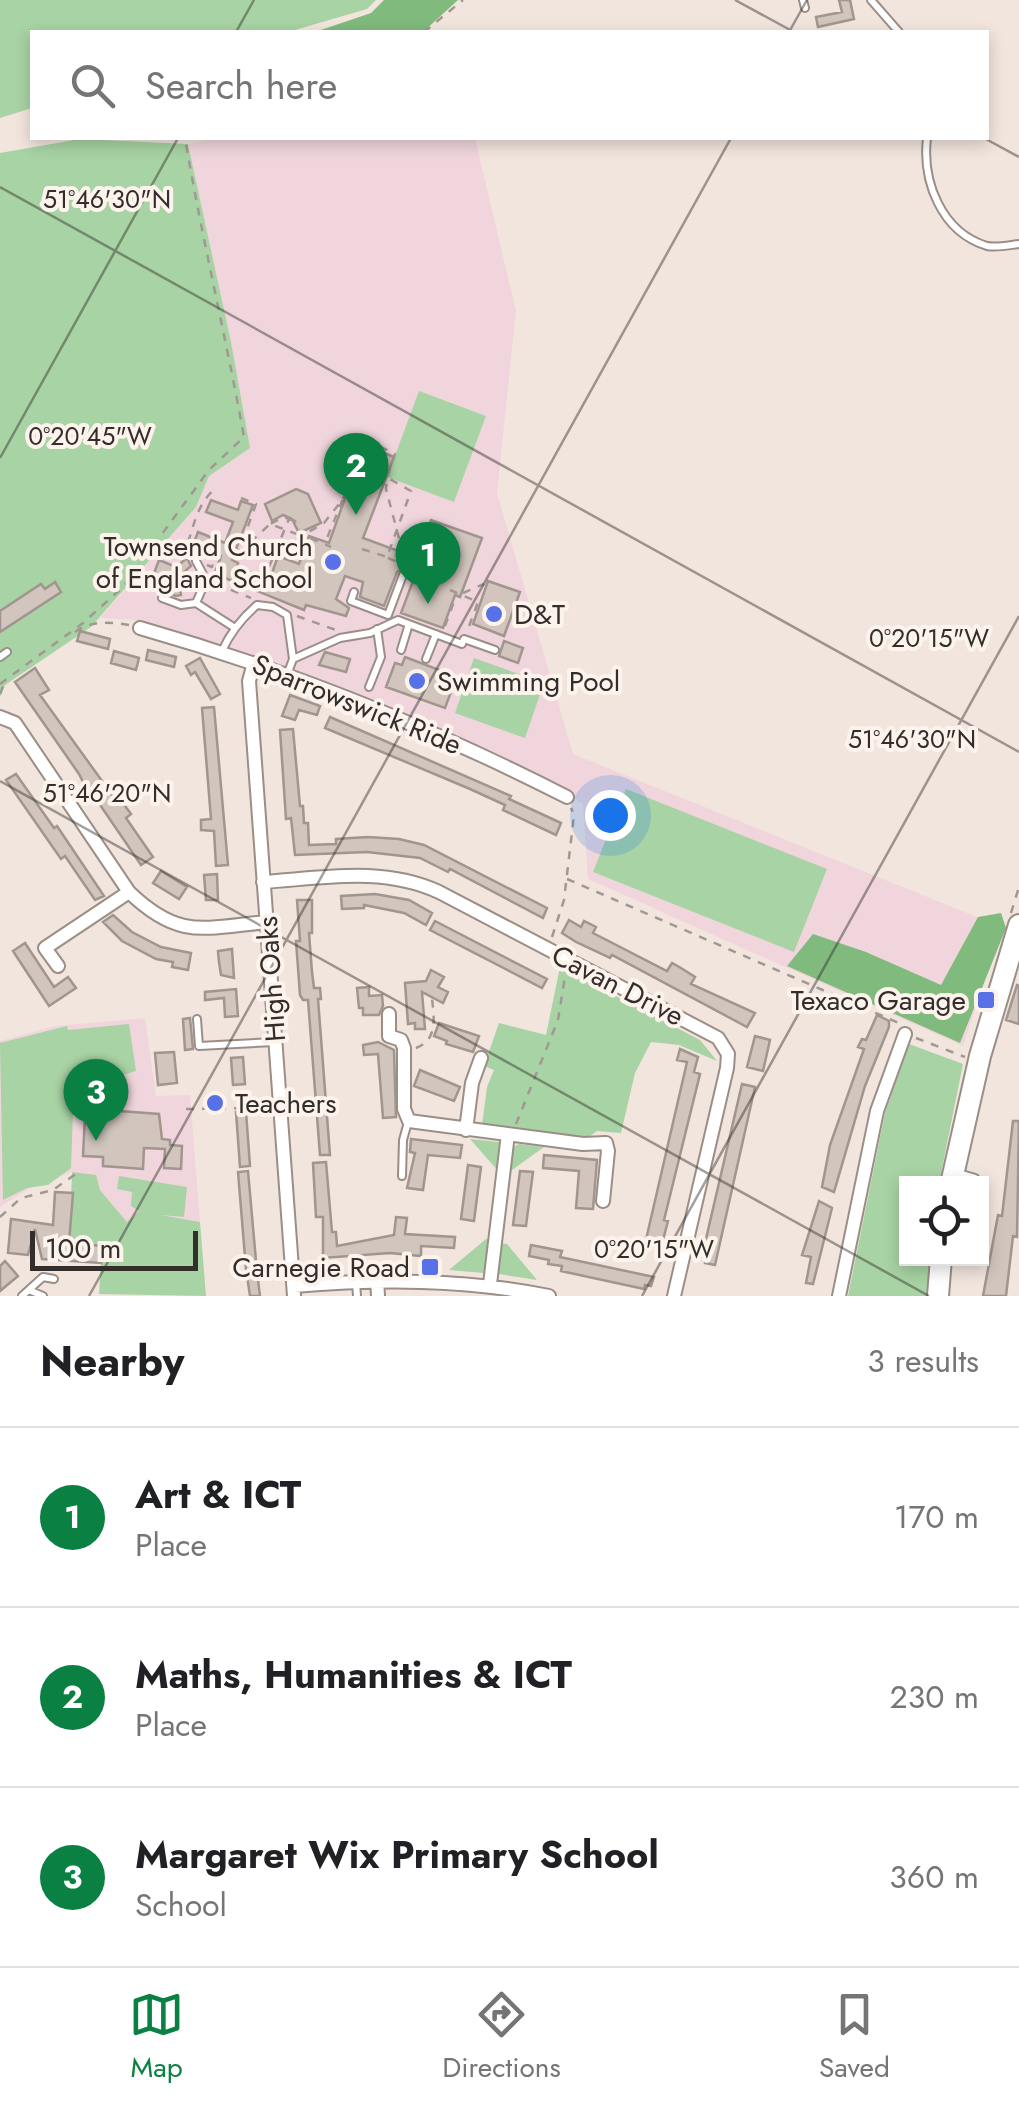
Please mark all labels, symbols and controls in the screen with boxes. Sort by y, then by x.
search box [30,30,989,140]
icon: search [65,58,120,113]
text: Search here [145,58,337,113]
text: 51°46'30"N [43,181,171,217]
text: 0°20'45"W [28,418,152,454]
pin: 2 [324,432,388,515]
pin: 1 [396,522,460,604]
place label: Townsend Church of England School [96,526,313,599]
marker: Townsend Church of England School [322,551,344,573]
place label: D&T [514,594,565,635]
marker: D&T [483,603,505,625]
text: 0°20'15"W [869,620,989,656]
street label: Sparrowswick Ride [246,644,468,765]
place label: Swimming Pool [437,661,620,702]
marker: Swimming Pool [406,670,428,692]
text: 51°46'30"N [848,721,976,757]
text: 51°46'20"N [43,775,171,811]
your location [585,790,636,841]
street label: High Oaks [247,915,296,1043]
street label: Cavan Drive [544,935,691,1036]
place label: Texaco Garage [791,980,966,1021]
marker: Texaco Garage [975,989,997,1011]
pin: 3 [64,1058,128,1141]
place label: Teachers [235,1083,337,1124]
marker: Teachers [204,1092,226,1114]
map controls [899,1176,989,1266]
button: locate [899,1176,989,1266]
scale bar [30,1226,198,1270]
text: 100 m [45,1228,121,1269]
text: 0°20'15"W [594,1231,714,1267]
place label: Carnegie Road [232,1247,410,1288]
marker: Carnegie Road [419,1256,441,1278]
text: Nearby [40,1331,184,1392]
text: 3 results [867,1338,979,1384]
text: Art & ICT [135,1467,301,1522]
text: 1 [64,1494,81,1540]
text: 170 m [894,1494,979,1540]
text: Place [135,1522,207,1568]
text: Maths, Humanities & ICT [135,1647,572,1702]
text: 2 [62,1674,83,1720]
text: 230 m [890,1674,979,1720]
text: Place [135,1702,207,1748]
text: Margaret Wix Primary School [135,1827,659,1882]
text: 3 [63,1854,82,1900]
text: 360 m [889,1854,979,1900]
text: School [135,1882,227,1928]
tab: Map [129,1987,184,2088]
tab: Directions [442,1987,561,2088]
tab: Saved [819,1987,890,2088]

